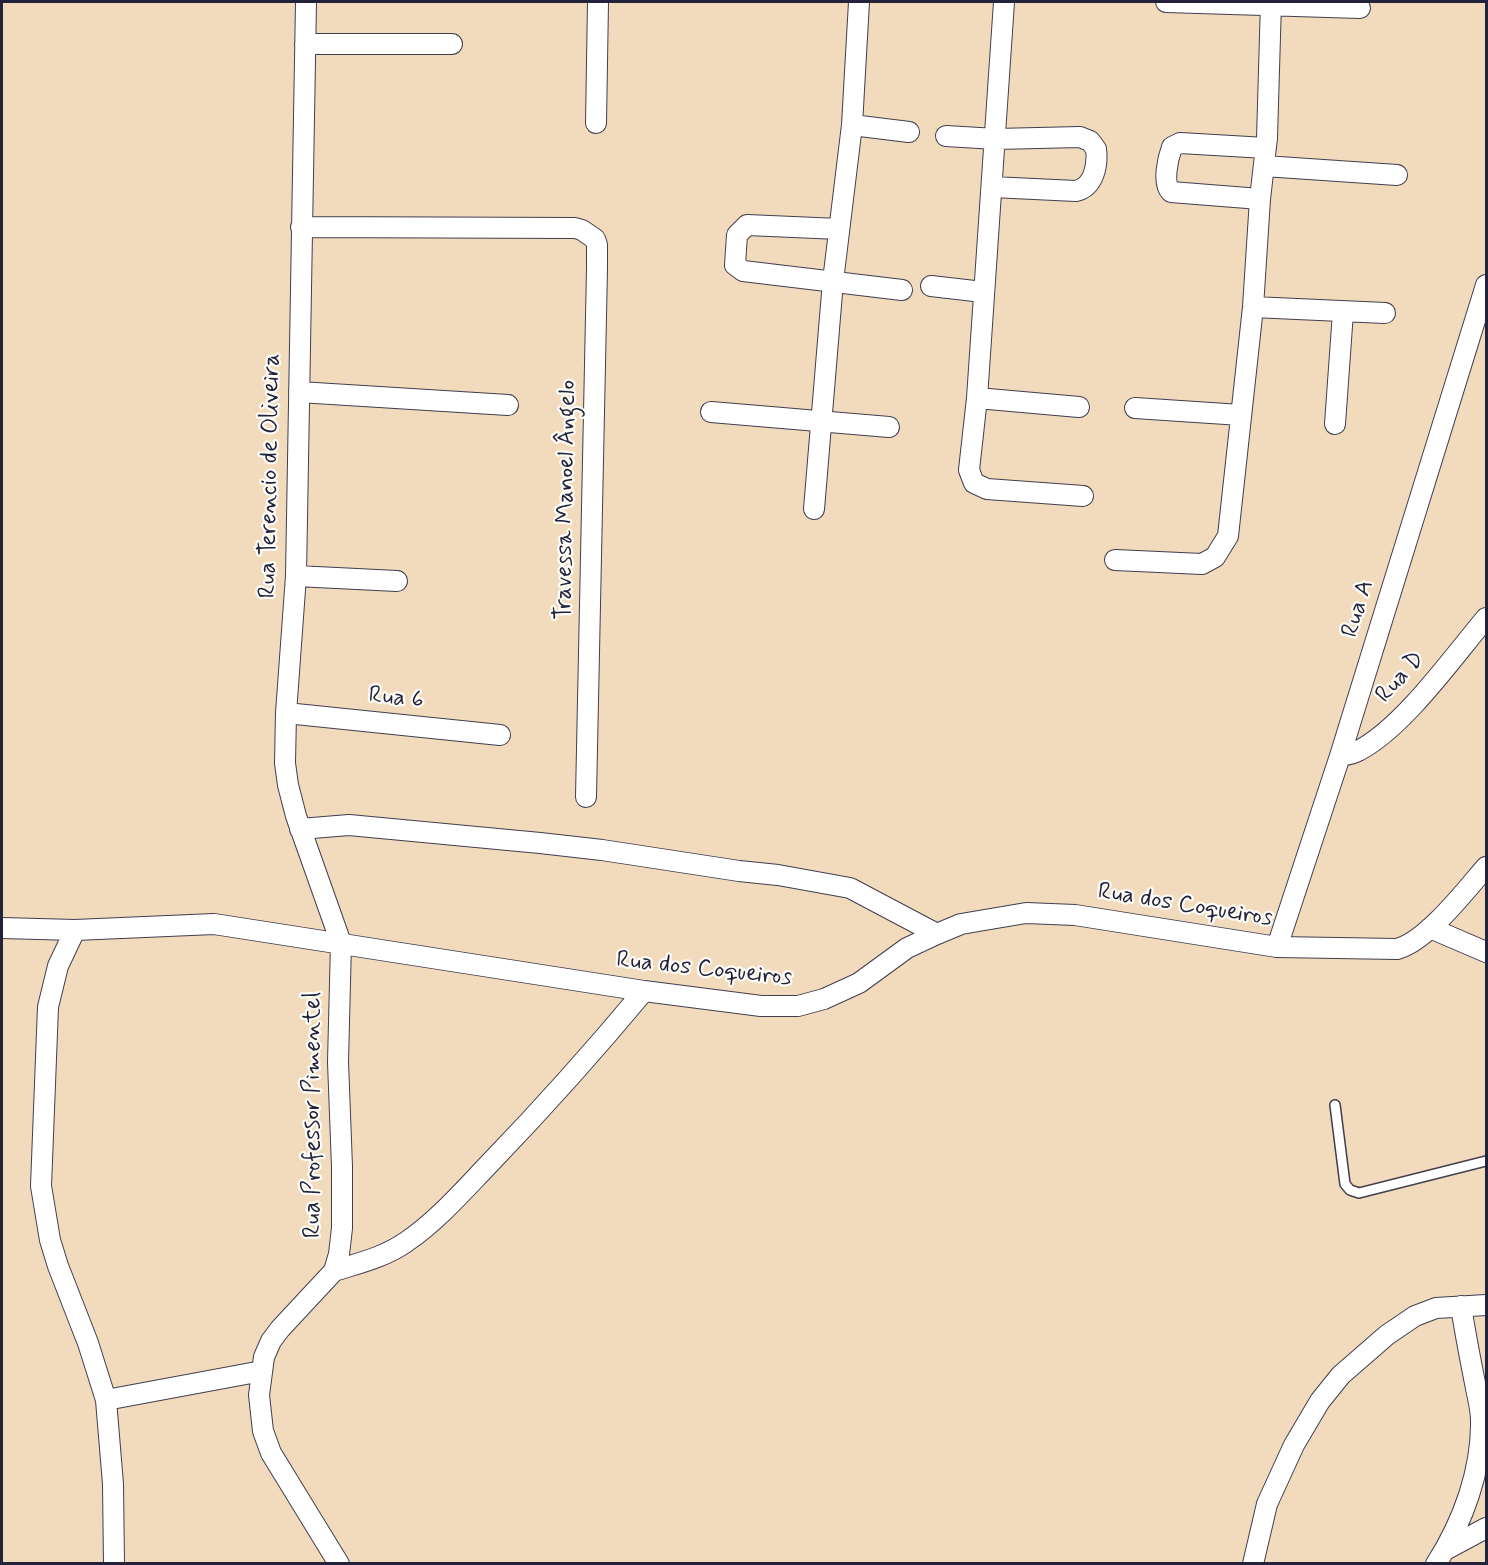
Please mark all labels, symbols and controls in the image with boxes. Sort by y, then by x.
street label: Rua Terencio de Oliveira [254,353,288,599]
street label: Travessa Manoel Ângelo [551,380,583,620]
street label: Rua A [1337,577,1381,641]
street label: Rua D [1370,646,1432,710]
street label: Rua 6 [367,682,425,716]
street label: Rua dos Coqueiros [1096,878,1274,934]
street label: Rua dos Coqueiros [615,946,793,994]
street label: Rua Professor Pimentel [300,992,328,1238]

